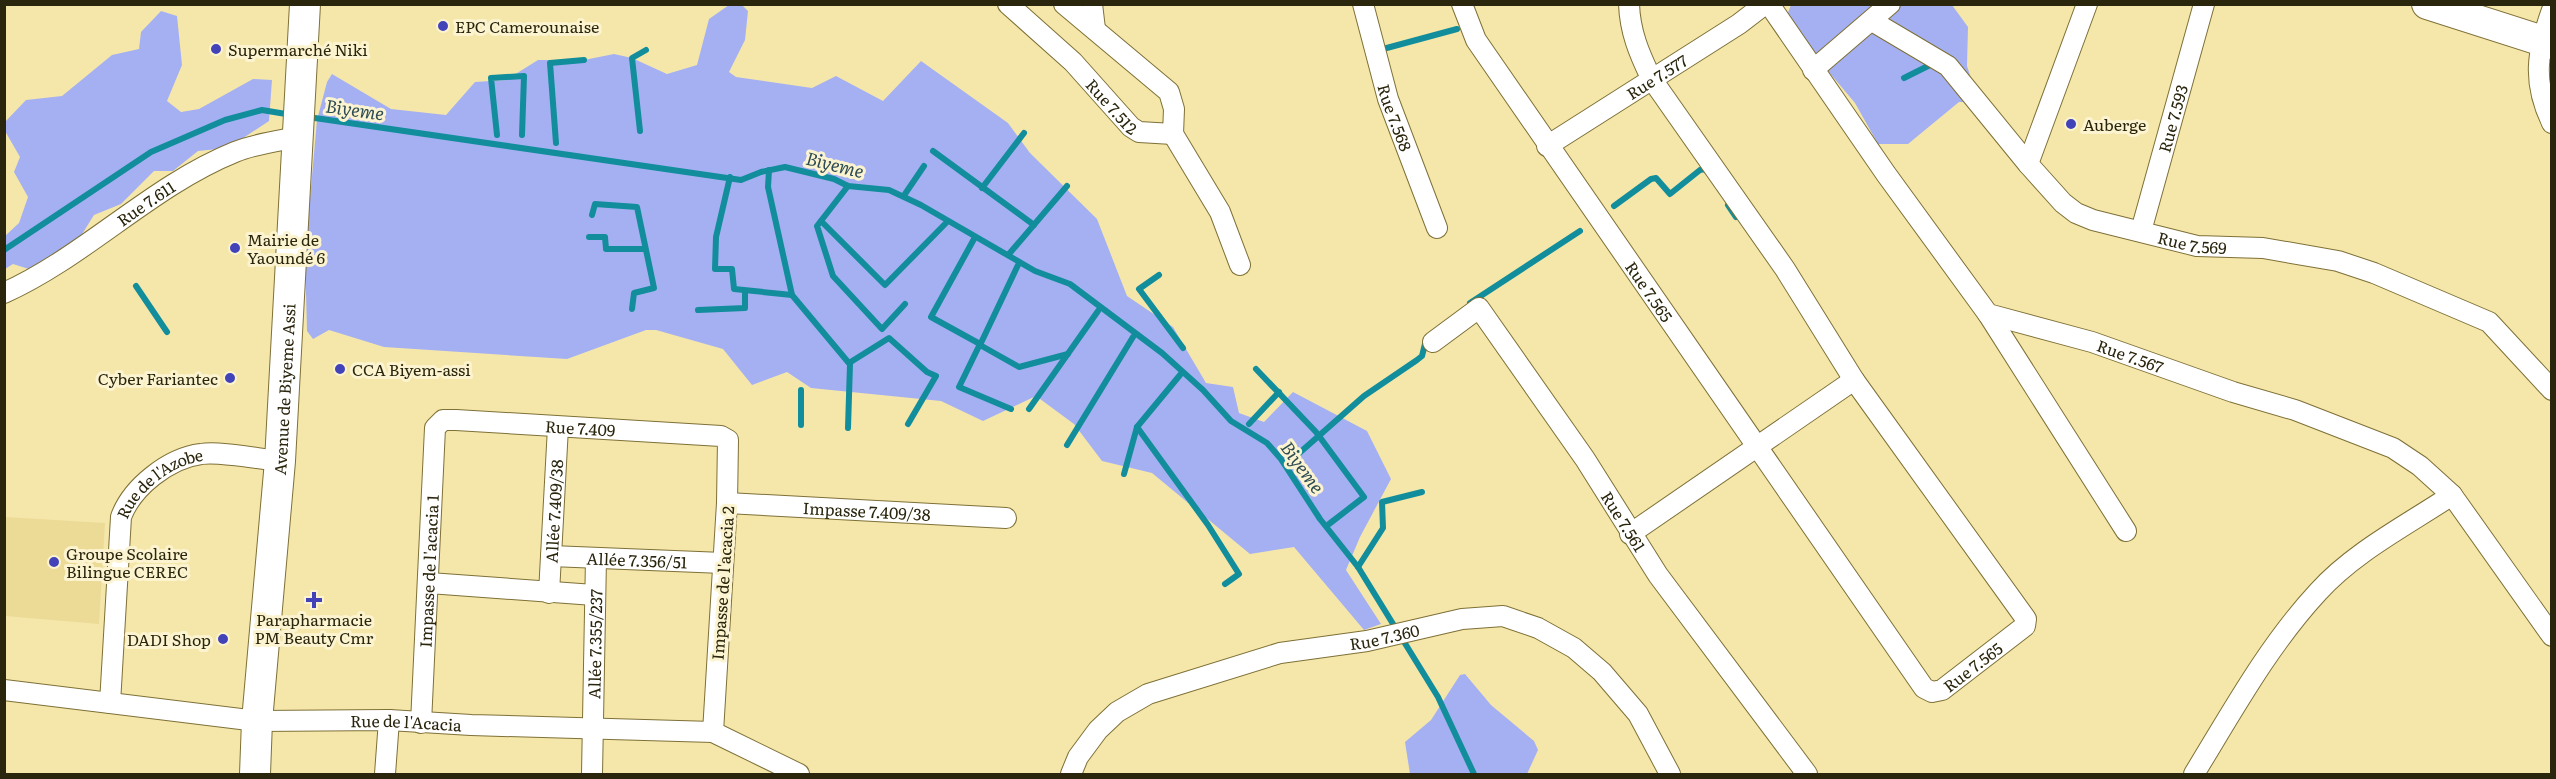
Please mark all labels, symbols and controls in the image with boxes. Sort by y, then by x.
place label: EPC Camerounaise [455,14,599,38]
marker: EPC Camerounaise [436,19,450,33]
place label: Supermarché Niki [228,37,368,61]
marker: Supermarché Niki [209,42,223,56]
street label: Rue 7.577 [1621,48,1692,105]
street label: Rue 7.512 [1081,73,1142,140]
street label: Rue 7.568 [1373,81,1419,155]
street label: Rue 7.593 [2151,82,2193,155]
water label: Biyeme [324,92,386,126]
place label: Auberge [2083,112,2146,136]
marker: Auberge [2064,117,2078,131]
water label: Biyeme [803,144,867,184]
street label: Rue 7.611 [111,174,180,231]
street label: Rue 7.569 [2155,225,2227,259]
place label: Mairie de Yaoundé 6 [247,227,325,269]
marker: Mairie de Yaoundé 6 [228,241,242,255]
street label: Rue 7.565 [1620,256,1679,327]
street label: Avenue de Biyeme Assi [267,303,301,476]
street label: Rue 7.567 [2094,333,2167,378]
place label: CCA Biyem-assi [352,357,471,381]
marker: CCA Biyem-assi [333,362,347,376]
place label: Cyber Fariantec [98,366,218,390]
marker: Cyber Fariantec [223,371,237,385]
street label: Rue 7.409 [544,413,616,442]
water label: Biyeme [1275,435,1331,499]
street label: Rue de l'Azobe [110,442,205,522]
street label: Allée 7.409/38 [539,458,568,564]
street label: Rue 7.561 [1596,486,1652,556]
street label: Impasse de l'acacia 1 [413,494,444,648]
street label: Impasse 7.409/38 [802,495,932,526]
street label: Impasse de l'acacia 2 [705,505,739,661]
place label: Groupe Scolaire Bilingue CEREC [66,541,188,583]
street label: Allée 7.356/51 [586,545,688,574]
marker: Groupe Scolaire Bilingue CEREC [47,555,61,569]
street label: Allée 7.355/237 [581,589,607,699]
marker: Parapharmacie PM Beauty Cmr [307,593,321,607]
place label: Parapharmacie PM Beauty Cmr [255,607,374,649]
street label: Rue 7.360 [1348,617,1422,655]
place label: DADI Shop [127,627,211,651]
marker: DADI Shop [216,632,230,646]
street label: Rue 7.565 [1938,636,2007,697]
street label: Rue de l'Acacia [350,708,463,736]

